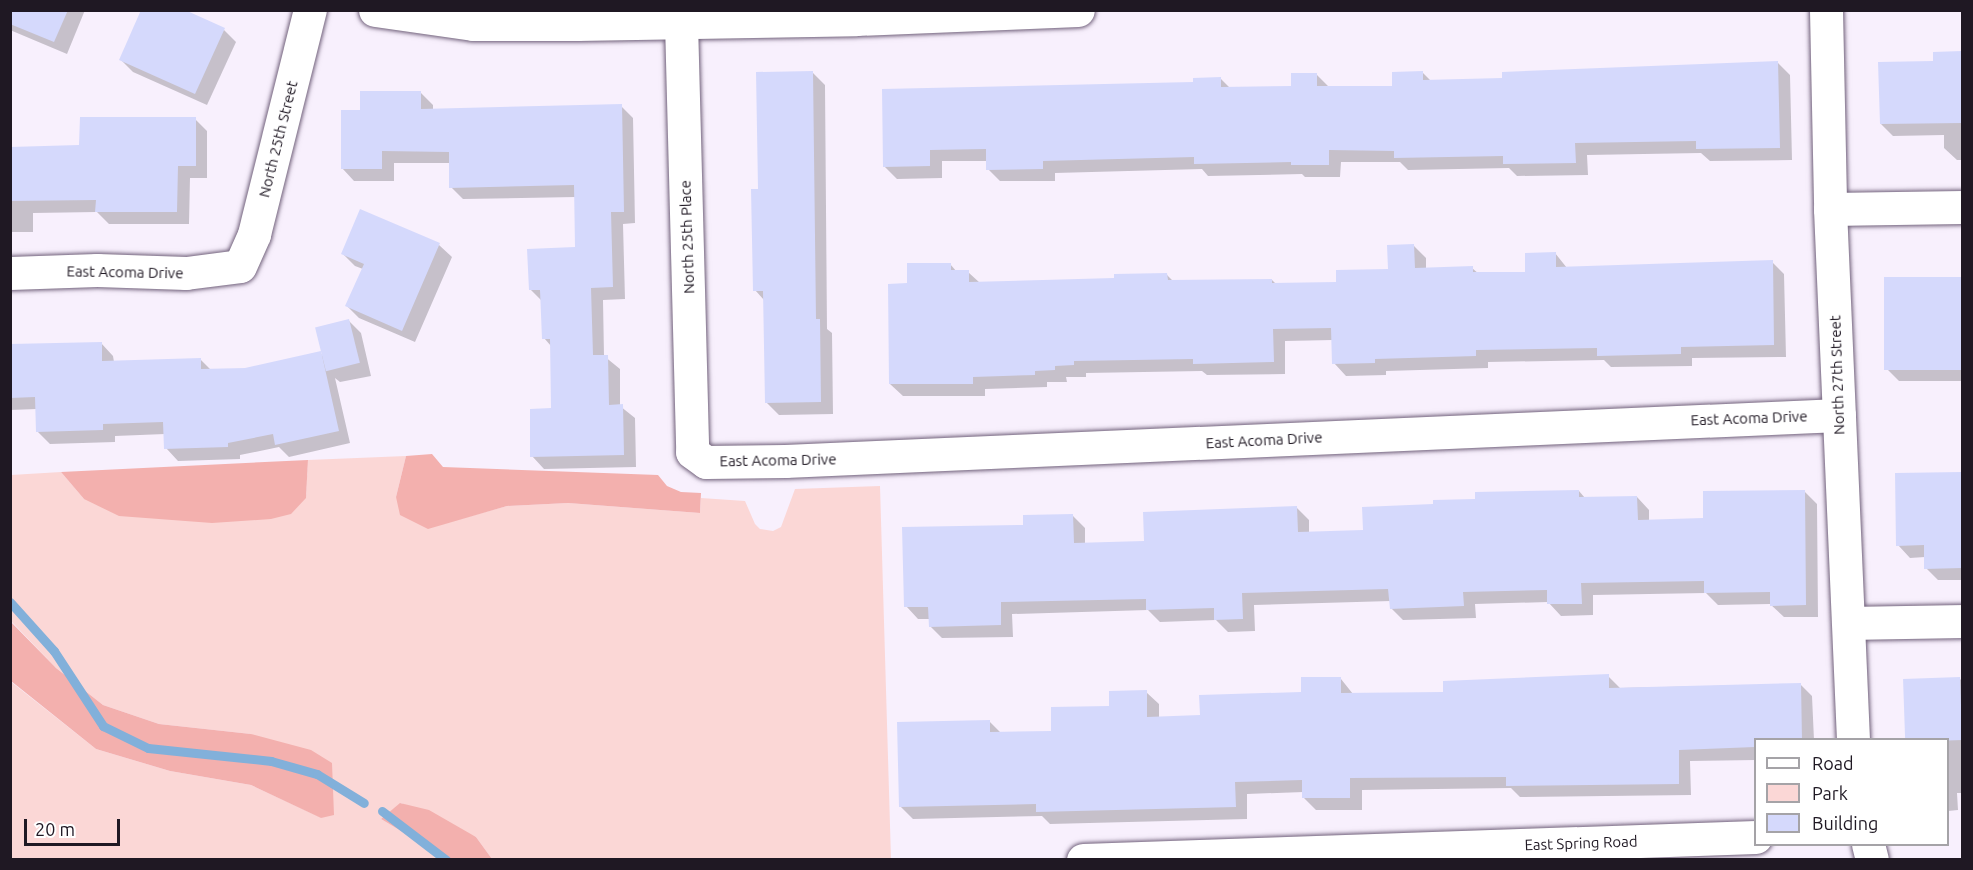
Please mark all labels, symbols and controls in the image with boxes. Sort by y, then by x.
street label: North 25th Street [255,79,301,199]
street label: North 25th Place [676,180,698,294]
street label: East Acoma Drive [66,262,184,282]
street label: North 27th Street [1826,315,1848,435]
street label: East Acoma Drive [1690,407,1808,429]
street label: East Acoma Drive [1205,428,1323,452]
street label: East Acoma Drive [719,450,837,470]
legend [1754,738,1949,846]
text: Road [1812,753,1854,773]
text: Park [1812,783,1848,803]
scale bar [27,807,123,845]
text: Building [1812,813,1878,833]
text: 20 m [35,819,75,839]
street label: East Spring Road [1524,832,1638,854]

